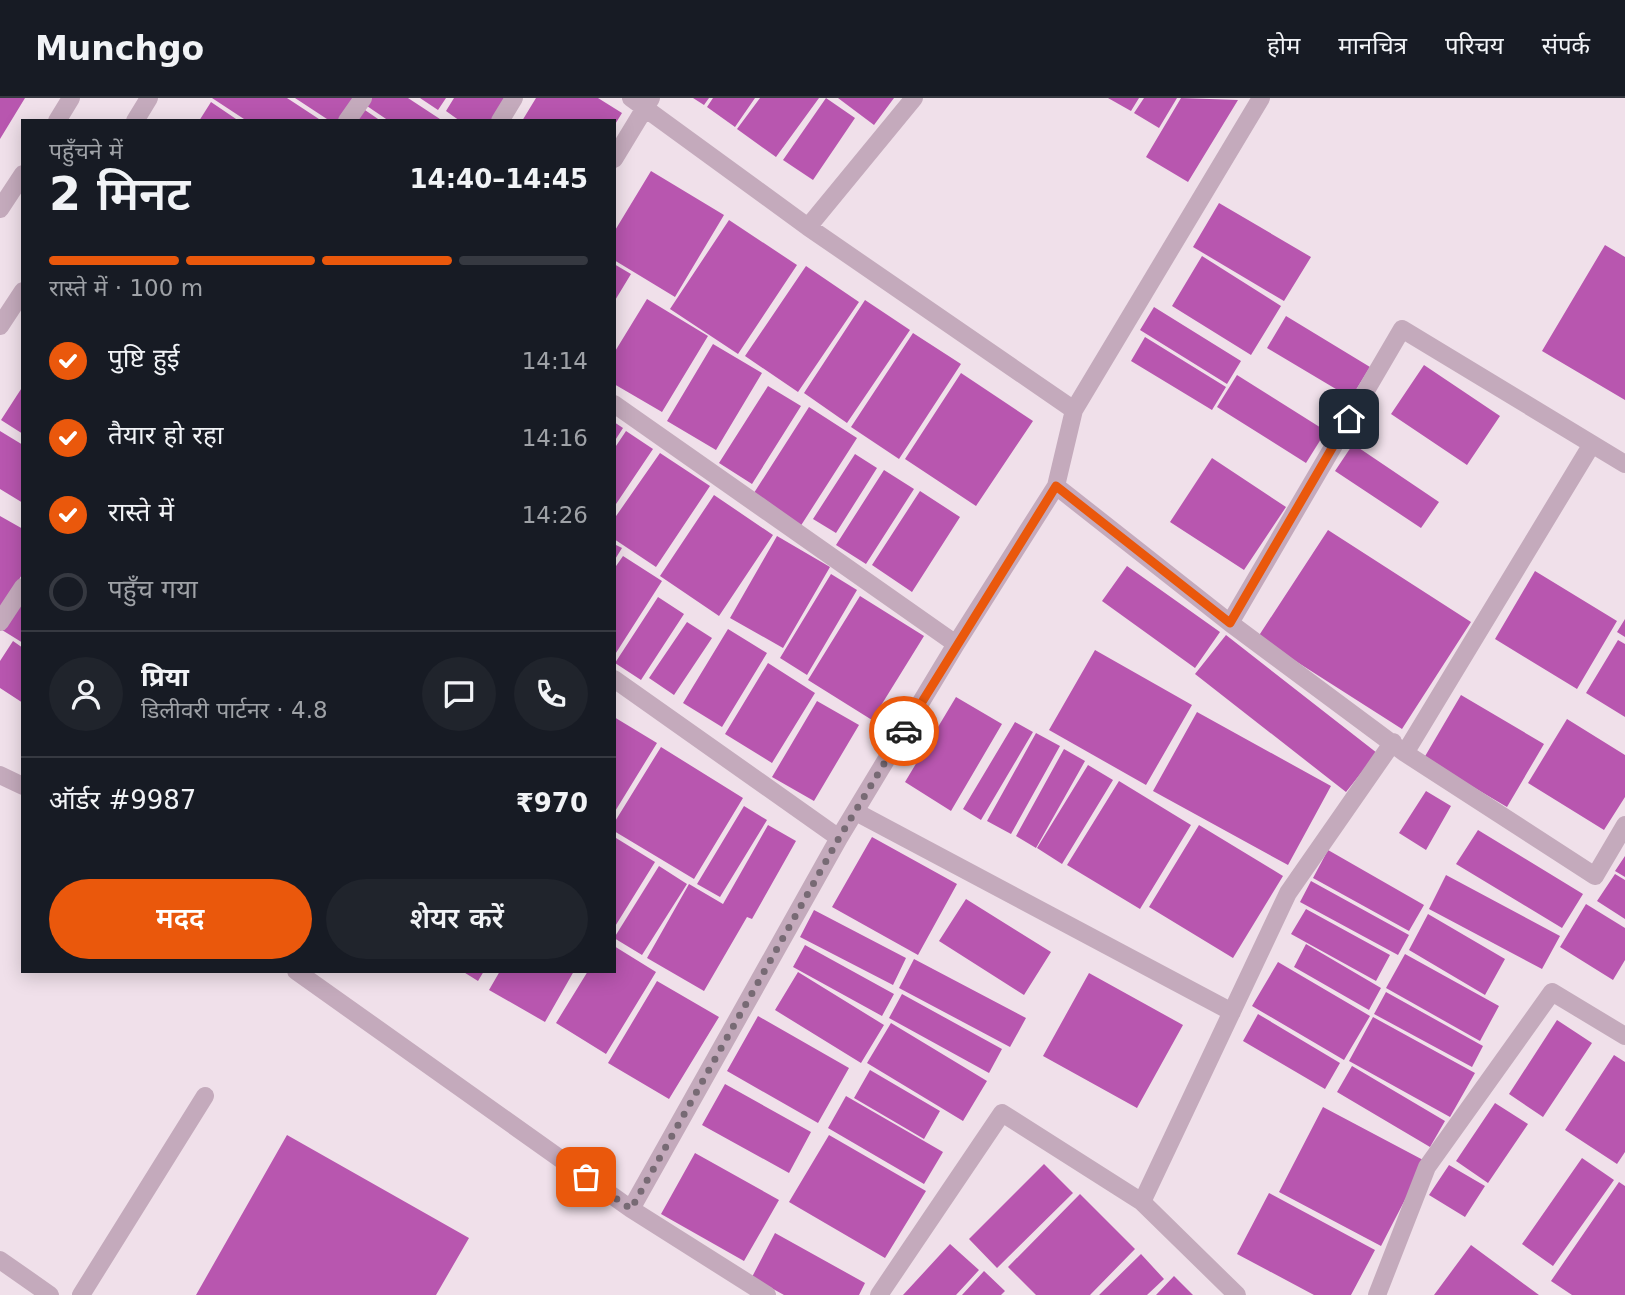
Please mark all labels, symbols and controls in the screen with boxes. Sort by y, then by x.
text: Munchgo [35,29,204,68]
text: होम [1267,32,1300,60]
text: मानचित्र [1338,32,1407,60]
text: परिचय [1445,32,1504,60]
text: संपर्क [1542,32,1590,60]
text: पहुँचने में [49,138,123,164]
text: 14:40–14:45 [409,164,588,194]
text: 2 मिनट [49,167,190,221]
text: रास्ते में · 100 m [49,275,203,301]
icon: check [49,342,87,380]
text: पुष्टि हुई [108,343,180,373]
text: 14:14 [522,348,588,374]
pin [1319,389,1379,449]
icon: home [1330,400,1368,438]
icon: check [49,419,87,457]
text: तैयार हो रहा [108,420,224,450]
text: 14:16 [522,425,588,451]
icon: check [49,496,87,534]
text: रास्ते में [108,497,174,527]
text: 14:26 [522,502,588,528]
text: पहुँच गया [108,574,198,604]
button: person [49,657,123,731]
button: chat [422,657,496,731]
button: phone [514,657,588,731]
text: प्रिया [141,662,189,692]
courier [869,696,939,766]
text: डिलीवरी पार्टनर · 4.8 [141,697,328,723]
icon: car [885,712,923,750]
text: ऑर्डर #9987 [49,785,196,815]
text: ₹970 [516,788,588,818]
button: मदद [49,879,312,959]
button: शेयर करें [326,879,588,959]
pin [556,1147,616,1207]
icon: bag [567,1158,605,1196]

